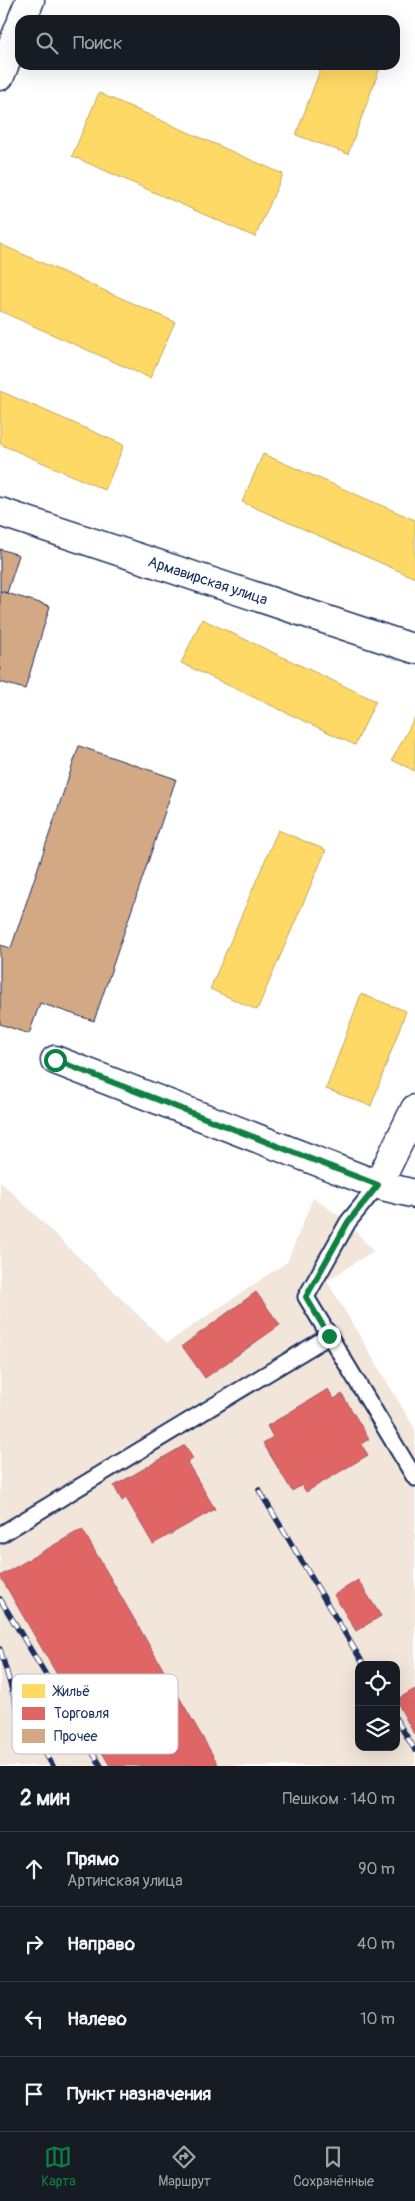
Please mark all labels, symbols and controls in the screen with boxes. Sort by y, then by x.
search box [15,15,400,70]
icon: search [33,29,61,57]
text: Поиск [73,31,123,55]
street label: Армавирская улица [146,552,270,609]
route start [44,1049,67,1072]
route end [318,1325,341,1348]
map controls [355,1661,400,1751]
button: locate [355,1661,400,1706]
legend [12,1674,178,1754]
text: Жильё [52,1683,90,1700]
text: Торговля [54,1705,109,1722]
button: layers [355,1706,400,1751]
text: Прочее [54,1728,97,1745]
text: 2 мин [20,1785,70,1812]
text: Пешком · 140 m [283,1789,395,1809]
text: Прямо [67,1847,119,1871]
icon: ahead [20,1855,48,1883]
text: 90 m [358,1859,395,1879]
text: Артинская улица [67,1871,183,1891]
icon: right [20,1930,48,1958]
text: Направо [67,1932,135,1956]
text: 40 m [357,1934,395,1954]
icon: left [20,2005,48,2033]
text: Налево [67,2007,127,2031]
text: 10 m [360,2009,395,2029]
icon: arrive [20,2080,48,2108]
text: Пункт назначения [67,2082,211,2106]
tab: Карта [41,2143,76,2190]
tab: Маршрут [158,2143,211,2190]
tab: Сохранённые [293,2143,374,2190]

